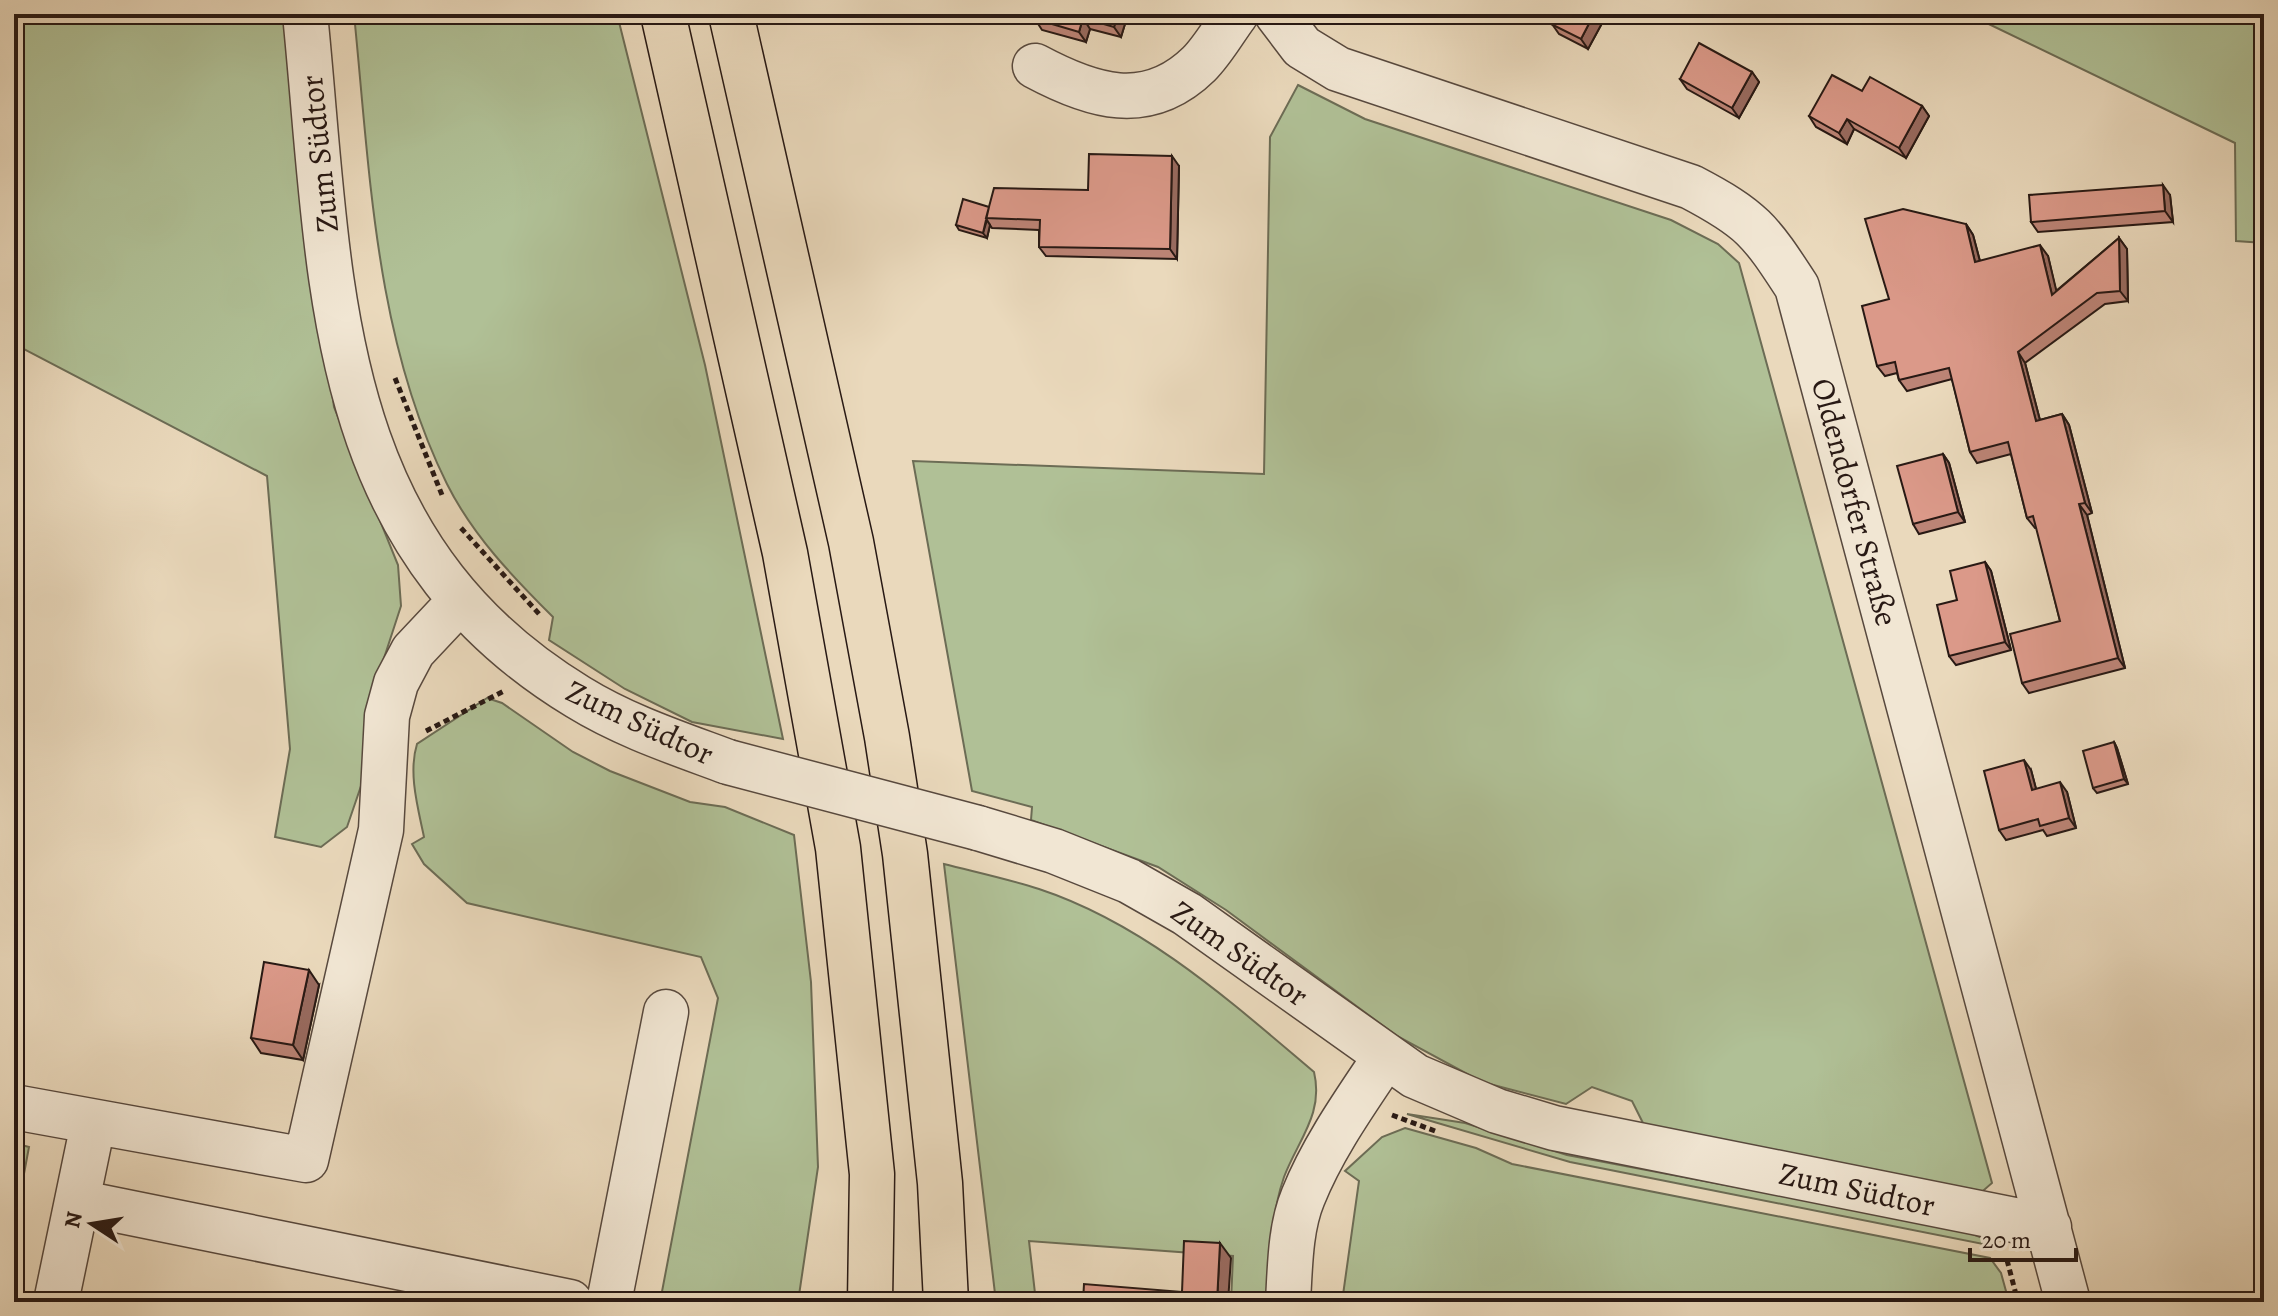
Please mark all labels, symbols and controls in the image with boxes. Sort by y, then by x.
street label: Zum Südtor [289,73,349,235]
street label: Oldendorfer Straße [1801,373,1909,631]
street label: Zum Südtor [559,669,721,775]
street label: Zum Südtor [1163,890,1317,1016]
street label: Zum Südtor [1775,1151,1939,1227]
north arrow [52,1184,132,1264]
text: N [57,1209,90,1231]
scale bar [1970,1212,2076,1262]
text: 20 m [1982,1224,2031,1256]

